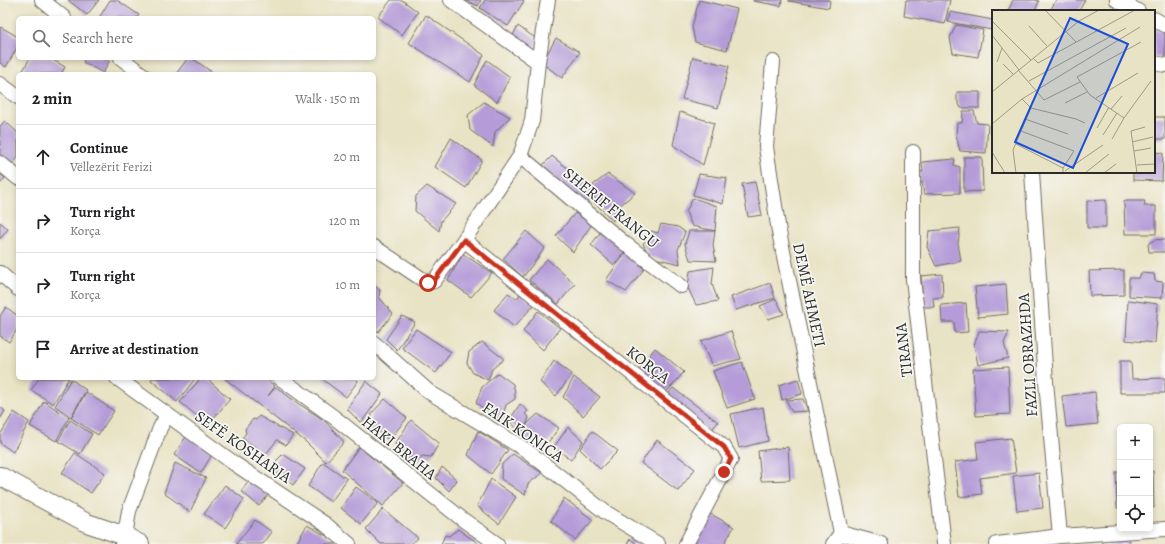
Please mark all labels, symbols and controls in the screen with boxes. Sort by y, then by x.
inset map [992,10,1155,173]
search box [16,16,376,60]
icon: search [30,27,52,49]
text: Search here [62,28,133,48]
text: 2 min [32,87,72,110]
text: Walk · 150 m [295,90,360,107]
text: Continue [70,138,128,158]
icon: ahead [32,146,54,168]
text: 20 m [334,148,360,165]
text: Vëllezërit Ferizi [70,158,152,175]
street label: SHERIF FRANGU [558,163,664,254]
text: Turn right [70,202,135,222]
icon: right [32,210,54,232]
text: 120 m [329,212,360,229]
text: Korça [70,222,101,239]
street label: DEMË AHMETI [787,241,831,349]
text: Turn right [70,266,135,286]
icon: right [32,274,54,296]
route start [419,274,437,292]
text: 10 m [335,276,360,293]
text: Korça [70,286,101,303]
street label: FAZLI OBRAZHDA [1013,292,1043,418]
street label: TIRANA [890,321,918,378]
icon: arrive [32,338,54,360]
text: Arrive at destination [70,339,199,359]
street label: KORÇA [622,341,675,389]
street label: FAIK KONICA [478,397,569,468]
street label: SEFË KOSHARJA [190,405,296,489]
street label: HAKI BRAHA [357,411,441,485]
map controls [1117,424,1153,532]
button: + [1117,424,1153,460]
button: − [1117,460,1153,496]
route end [715,463,733,481]
button: locate [1117,496,1153,532]

